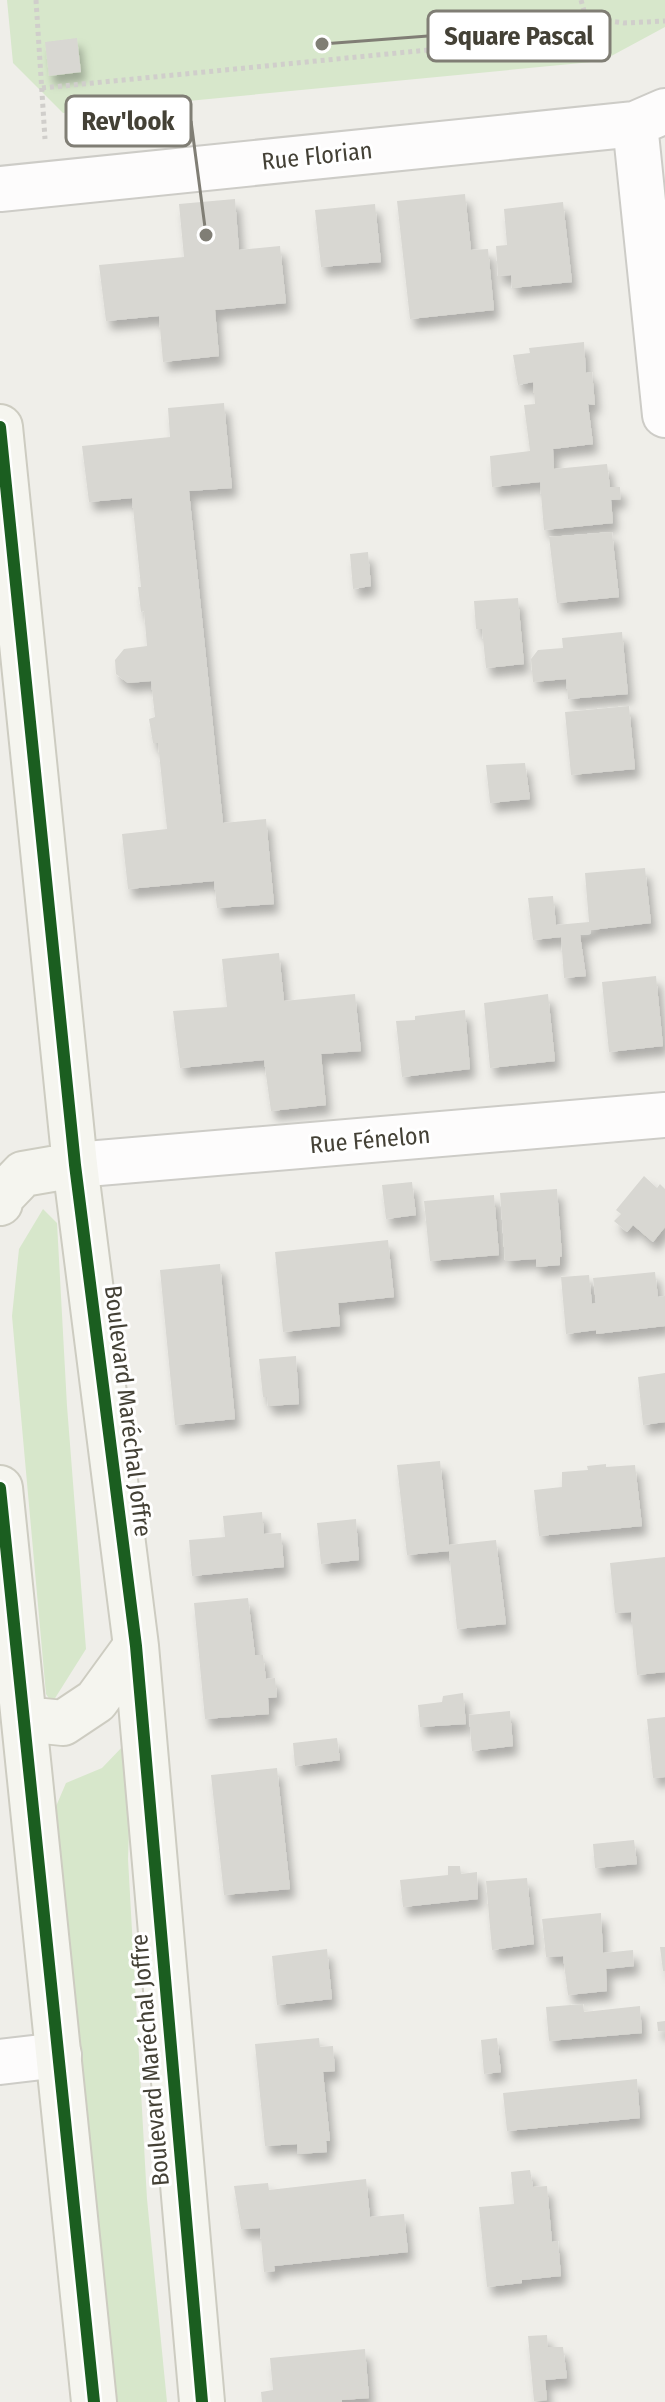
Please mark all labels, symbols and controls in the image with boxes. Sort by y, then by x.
callout: Square Pascal [428,11,610,61]
text: Square Pascal [444,21,595,52]
callout: Rev'look [66,96,191,146]
text: Rev'look [81,106,175,137]
street label: Rue Florian [260,136,374,176]
street label: Rue Fénelon [309,1121,431,1159]
street label: Boulevard Maréchal Joffre [99,1284,157,1538]
street label: Boulevard Maréchal Joffre [125,1933,175,2187]

